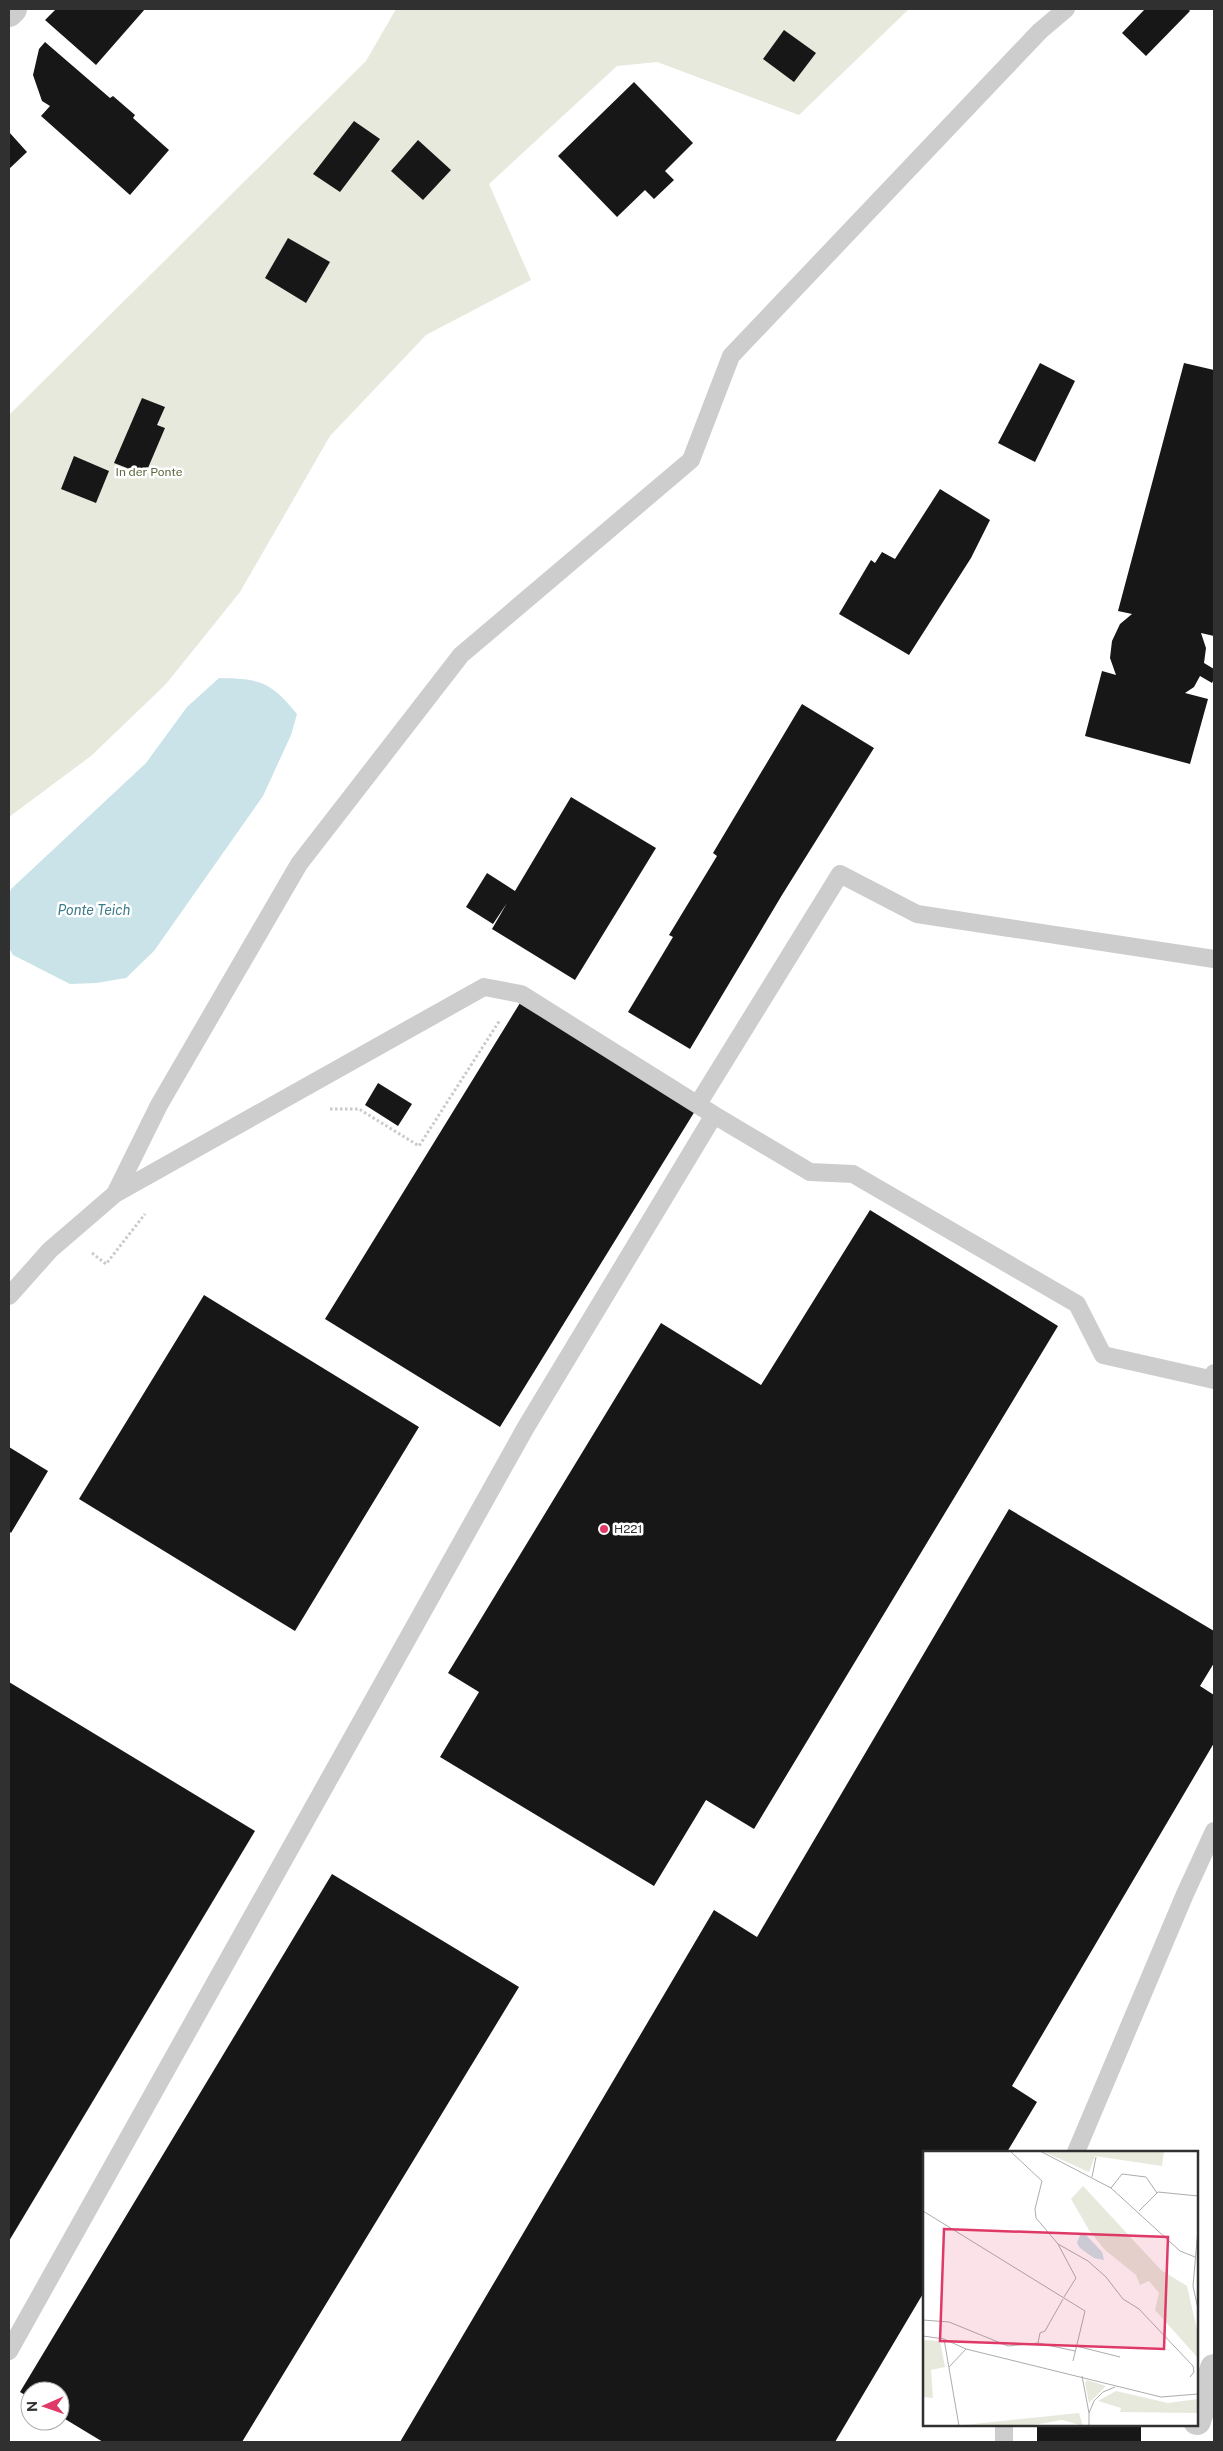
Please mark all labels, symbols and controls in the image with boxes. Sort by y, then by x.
park label: In der Ponte [116,465,183,479]
water label: Ponte Teich [58,902,130,918]
place label: H221 [614,1522,642,1536]
marker: H221 [598,1523,610,1535]
inset map [923,2151,1198,2426]
north arrow [20,2381,70,2431]
text: N [24,2401,40,2412]

